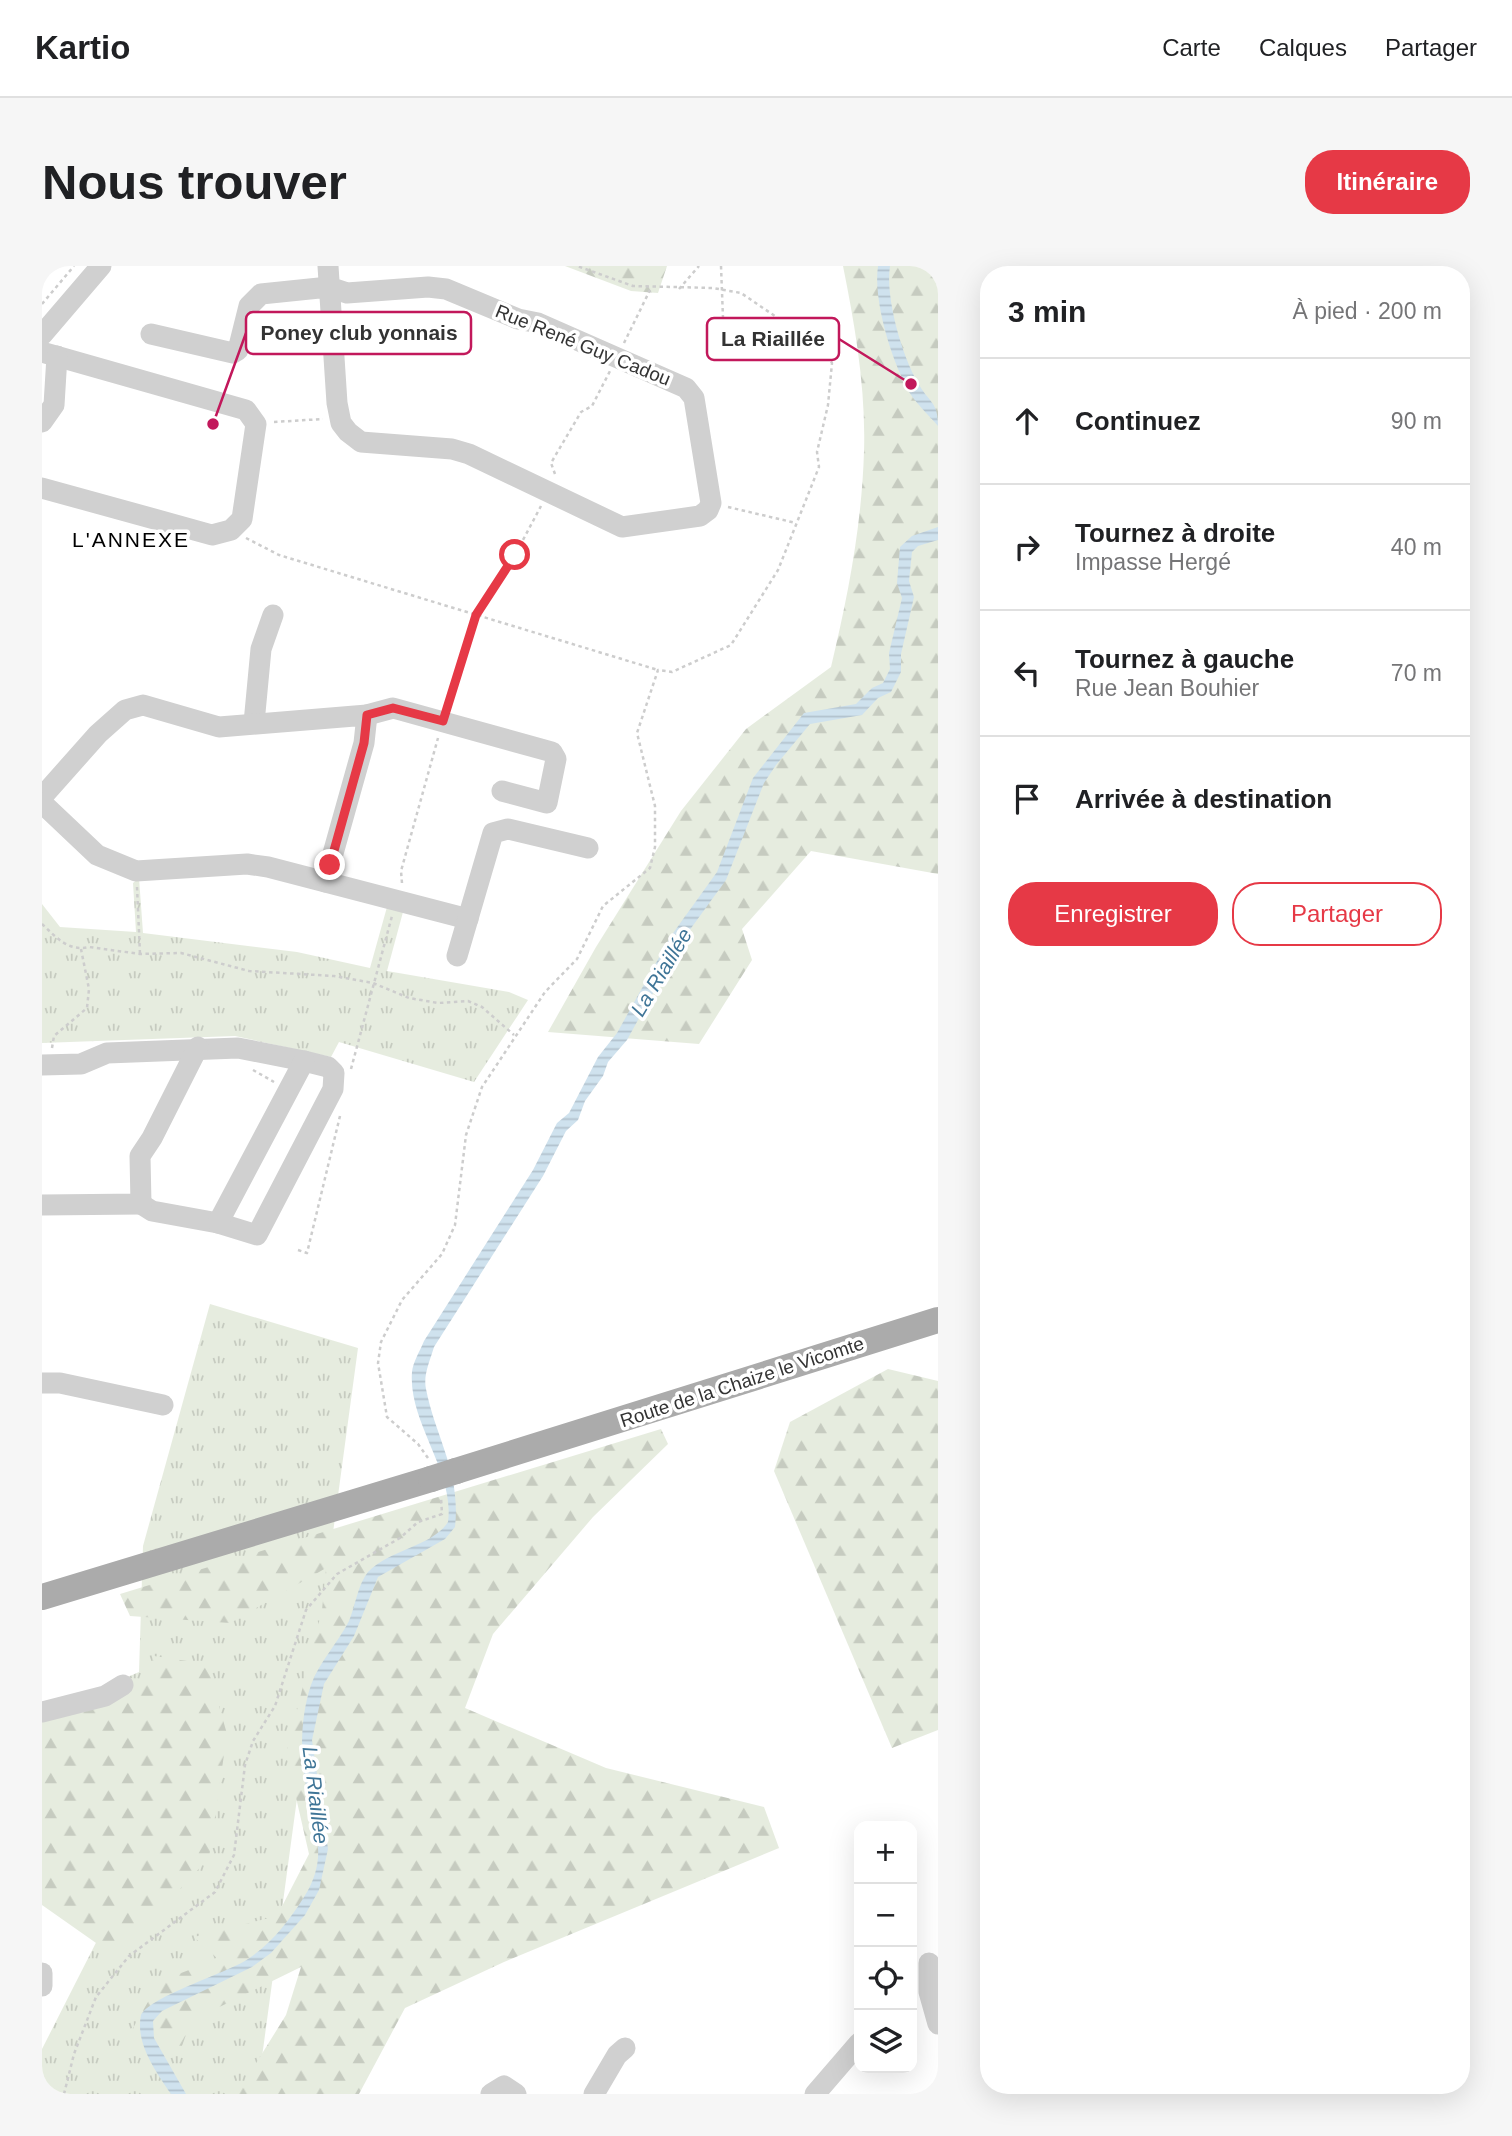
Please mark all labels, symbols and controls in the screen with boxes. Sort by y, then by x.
text: Kartio [35,29,130,66]
text: Carte [1162,34,1221,61]
text: Calques [1259,34,1347,61]
text: Partager [1385,34,1477,61]
button: Itinéraire [1305,150,1470,214]
text: Nous trouver [42,155,347,209]
text: 3 min [1008,295,1086,328]
text: À pied · 200 m [1292,298,1442,324]
street label: Rue René Guy Cadou [492,300,674,390]
callout: Poney club yonnais [246,312,471,354]
callout: La Riaillée [707,318,839,360]
text: Poney club yonnais [260,321,458,344]
text: La Riaillée [721,327,825,350]
icon: ahead [1008,402,1046,440]
text: Continuez [1075,406,1201,436]
text: 90 m [1391,408,1442,434]
text: Tournez à droite [1075,518,1275,548]
district label: L'ANNEXE [72,528,190,551]
icon: right [1008,528,1046,566]
text: 40 m [1391,534,1442,560]
route start [499,539,530,570]
text: Impasse Hergé [1075,549,1231,575]
text: Tournez à gauche [1075,644,1294,674]
icon: left [1008,654,1046,692]
text: 70 m [1391,660,1442,686]
text: Rue Jean Bouhier [1075,675,1259,701]
icon: arrive [1008,780,1046,818]
text: Arrivée à destination [1075,784,1332,814]
route end [314,849,345,880]
button: Enregistrer [1008,882,1218,946]
button: Partager [1232,882,1442,946]
water label: La Riaillée [626,924,696,1020]
street label: Route de la Chaize le Vicomte [617,1333,867,1431]
water label: La Riaillée [299,1745,333,1845]
map controls [854,1821,917,2073]
button: + [854,1821,917,1884]
button: − [854,1884,917,1947]
button: locate [854,1947,917,2010]
button: layers [854,2010,917,2073]

